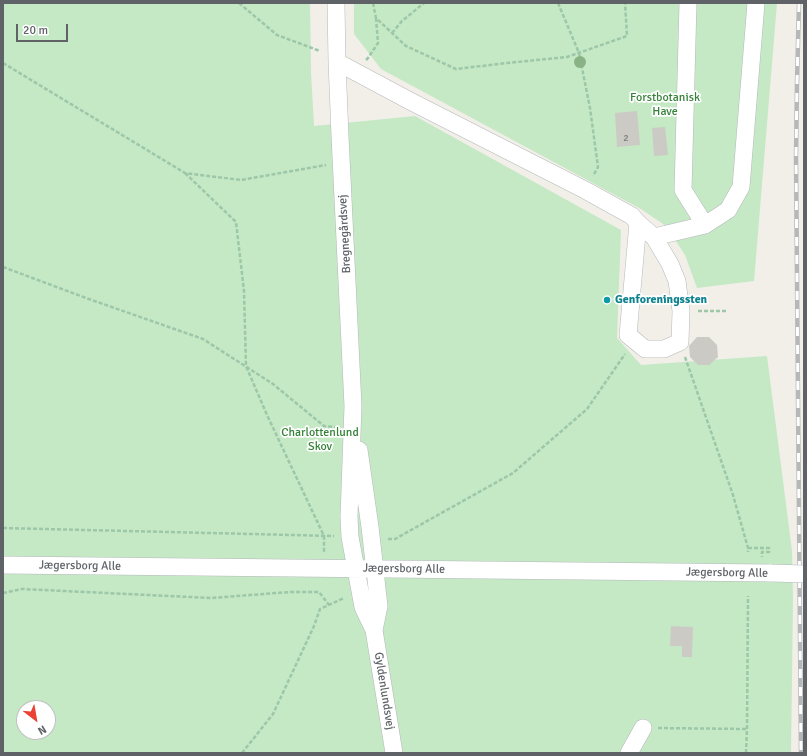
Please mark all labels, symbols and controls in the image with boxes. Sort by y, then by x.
scale bar [18,16,70,42]
text: 20 m [23,23,48,38]
park label: Forstbotanisk Have [630,91,700,119]
house number: 2 [623,132,629,144]
street label: Bregnegårdsvej [336,194,354,274]
place label: Genforeningssten [615,293,707,307]
marker: Genforeningssten [602,295,612,305]
park label: Charlottenlund Skov [281,426,359,454]
street label: Jægersborg Alle [39,558,121,574]
street label: Jægersborg Alle [363,561,445,577]
street label: Jægersborg Alle [686,565,768,581]
street label: Gyldenlundsvej [371,651,397,731]
north arrow [16,700,56,740]
text: N [35,722,49,737]

